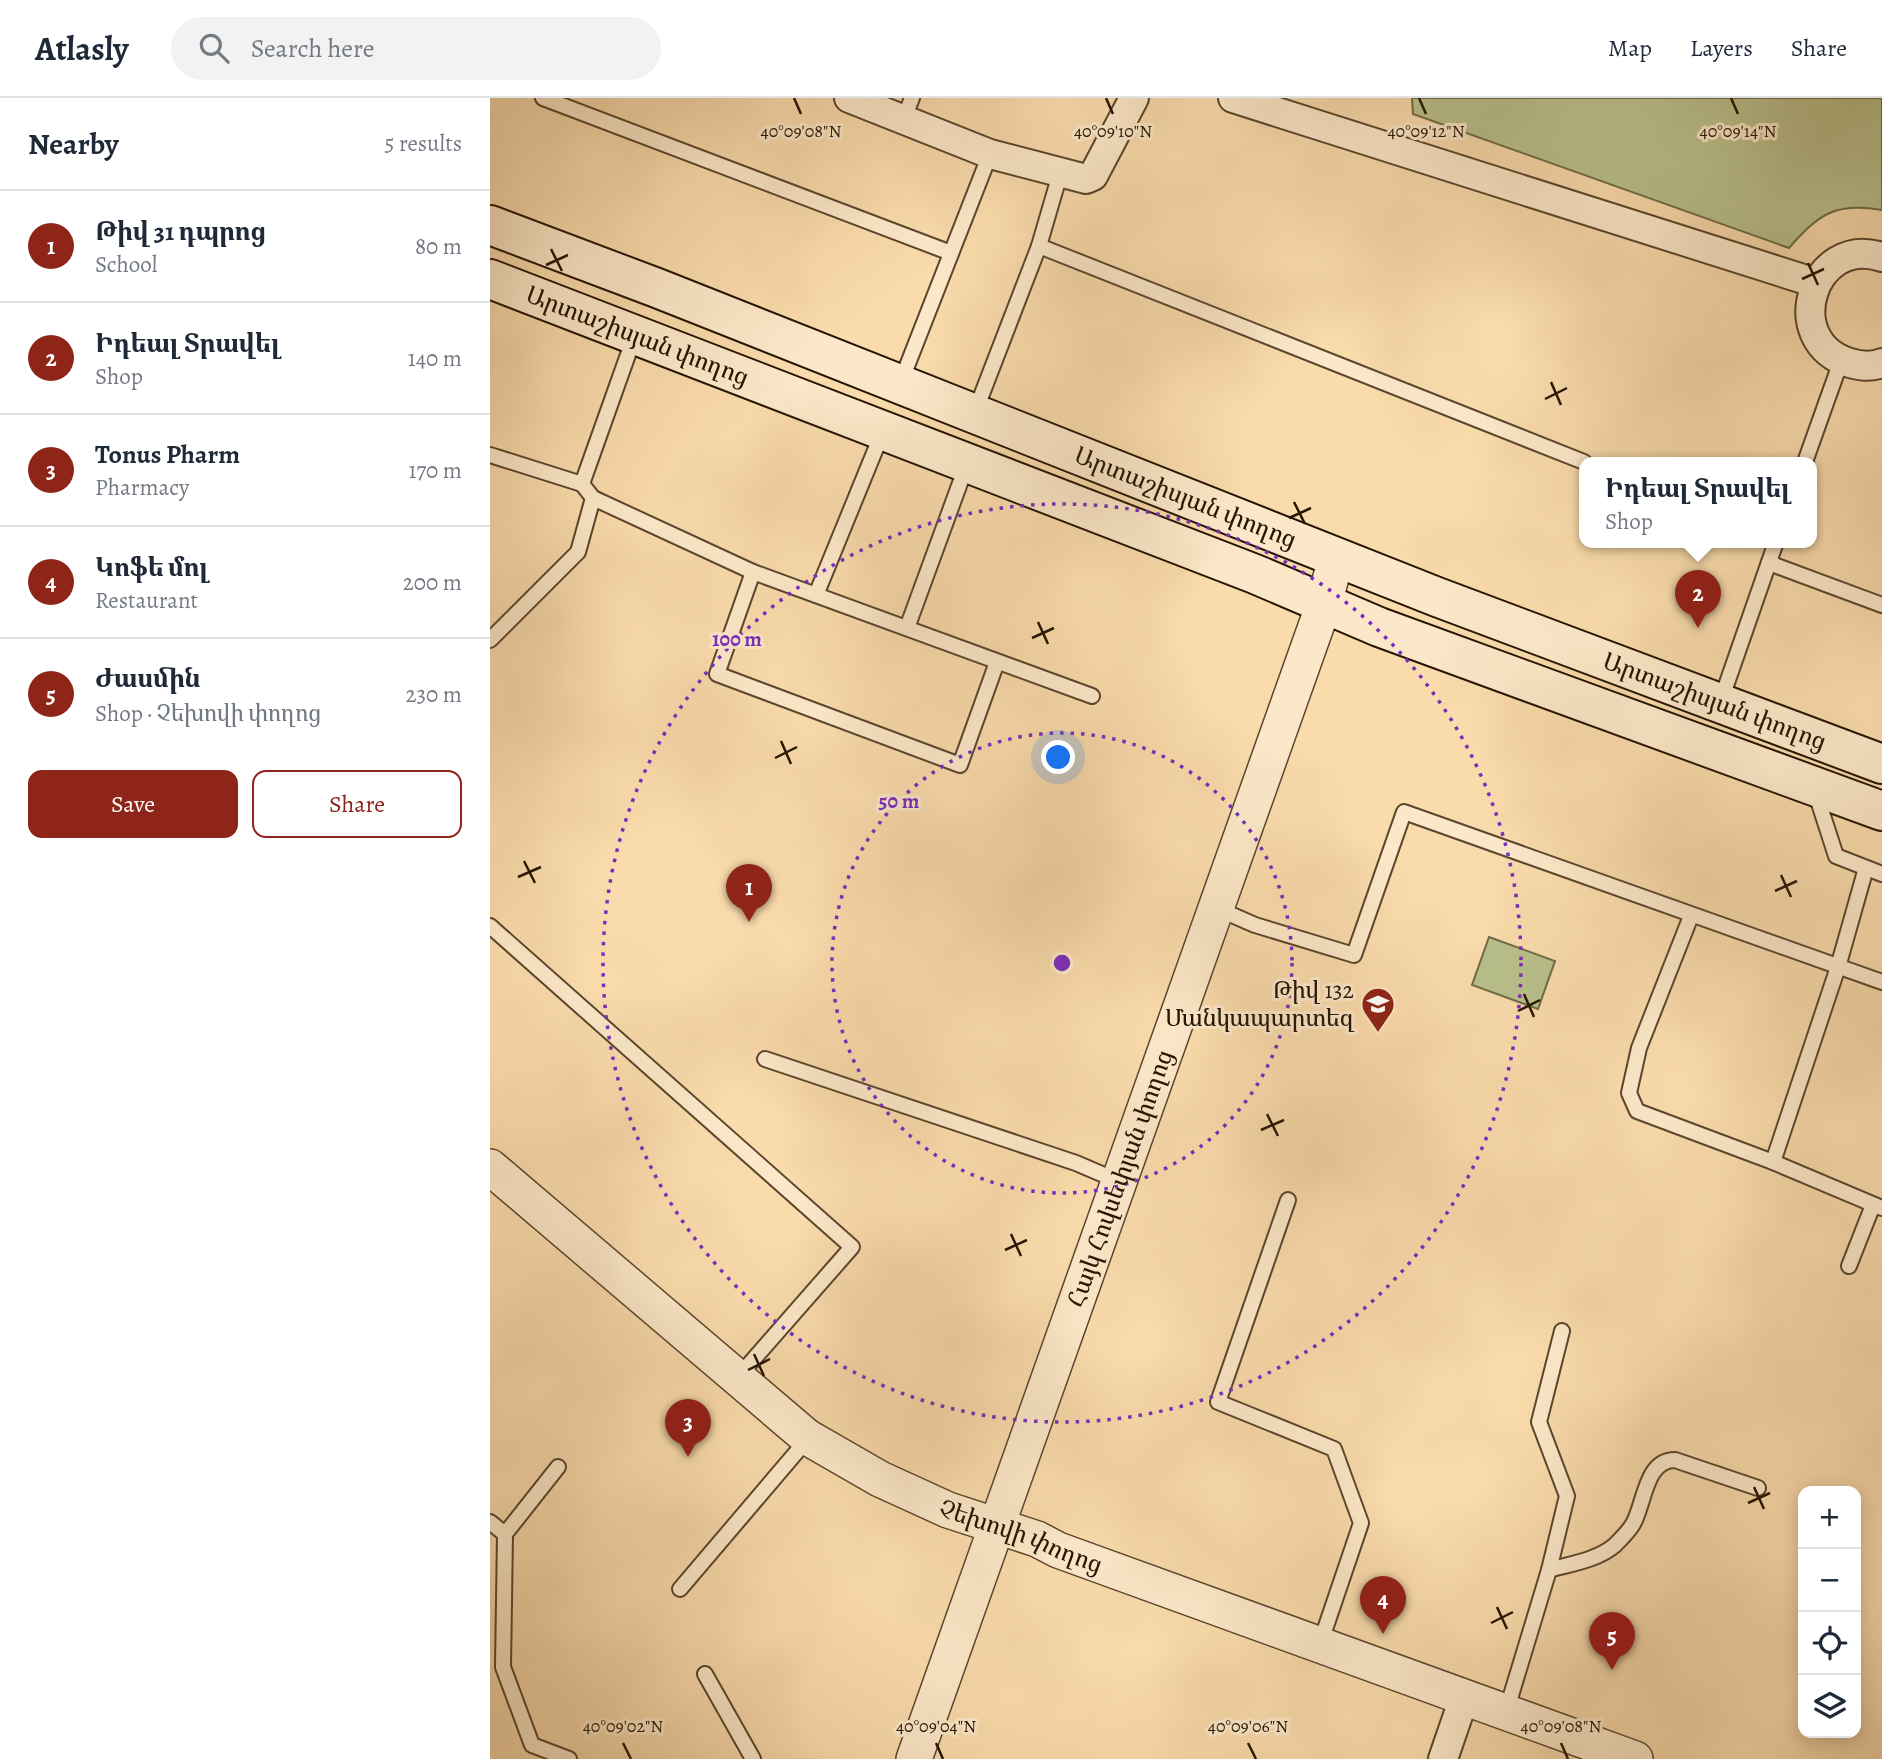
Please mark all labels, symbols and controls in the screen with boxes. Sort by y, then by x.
search box [171,17,661,80]
text: Atlasly [35,26,129,71]
icon: search [195,29,233,67]
text: Search here [251,31,374,66]
text: Map [1608,32,1652,64]
text: Layers [1690,32,1753,64]
text: Share [1791,32,1847,64]
text: 40°09'08"N [761,119,841,143]
text: 40°09'10"N [1074,119,1152,143]
text: 40°09'12"N [1387,119,1465,143]
text: 40°09'14"N [1700,119,1776,143]
text: Nearby [28,124,119,164]
text: 5 results [385,128,462,159]
text: Թիվ 31 դպրոց [95,214,266,249]
text: 1 [47,231,55,262]
text: 80 m [415,231,462,262]
text: School [95,249,157,280]
street label: Արտաշիսյան փողոց [521,278,753,393]
text: Իդեալ Տրավել [95,326,281,361]
text: 2 [45,343,57,374]
text: 140 m [408,343,462,374]
text: Shop [95,361,143,392]
text: Tonus Pharm [95,437,240,472]
street label: Արտաշիսյան փողոց [1070,439,1301,556]
text: 3 [46,455,56,486]
text: 170 m [409,455,462,486]
popup [1579,457,1817,548]
text: Իդեալ Տրավել [1605,471,1791,506]
text: Pharmacy [95,472,189,503]
text: Shop [1605,506,1653,537]
text: Կոֆե մոլ [95,550,209,585]
text: 4 [46,567,56,598]
text: 200 m [403,567,462,598]
pin: 2 [1675,570,1721,628]
text: Restaurant [95,585,198,616]
text: 100 m [712,625,762,653]
street label: Արտաշիսյան փողոց [1598,645,1831,758]
text: Ժասմին [95,661,200,696]
text: 5 [46,679,56,710]
text: 230 m [406,679,462,710]
text: Shop · Չեխովի փողոց [95,698,321,729]
your location [1041,740,1075,774]
button: Save [28,770,238,838]
button: Share [252,770,462,838]
text: 50 m [879,787,920,815]
pin: 1 [726,864,772,922]
centre of rings [1050,951,1074,975]
place label: Թիվ 132 Մանկապարտեզ [1165,974,1355,1034]
school or university icon: Թիվ 132 Մանկապարտեզ [1359,985,1397,1034]
street label: Հայկ Հովսեփյան փողոց [1060,1045,1180,1312]
pin: 3 [665,1399,711,1457]
map controls [1798,1486,1861,1738]
button: + [1798,1486,1861,1549]
street label: Չեխովի փողոց [934,1492,1107,1581]
button: − [1798,1549,1861,1612]
pin: 4 [1360,1576,1406,1634]
pin: 5 [1589,1612,1635,1670]
button: locate [1798,1612,1861,1675]
button: layers [1798,1675,1861,1738]
text: 40°09'02"N [583,1714,663,1738]
text: 40°09'04"N [896,1714,976,1738]
text: 40°09'06"N [1208,1714,1288,1738]
text: 40°09'08"N [1521,1714,1601,1738]

